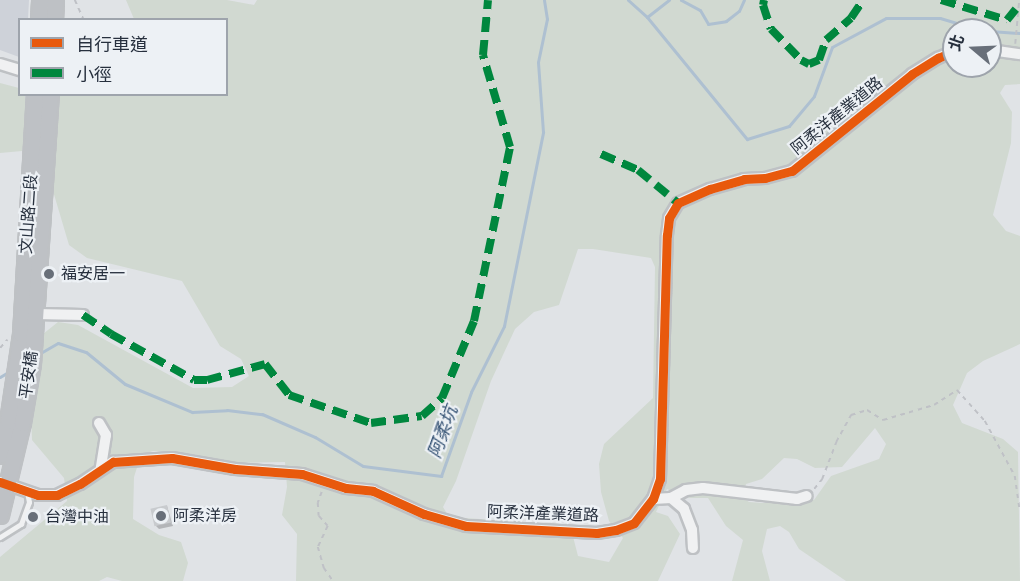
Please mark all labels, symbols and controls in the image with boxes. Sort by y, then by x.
legend [18,18,228,96]
north arrow [942,18,1002,78]
text: 北 [945,32,968,53]
text: 自行車道 [76,34,148,55]
text: 小徑 [76,64,112,85]
street label: 阿柔洋產業道路 [787,73,887,159]
street label: 文山路二段 [17,173,41,255]
place label: 福安居一 [61,264,125,284]
marker: 福安居一 [42,267,56,281]
street label: 平安橋 [16,350,42,400]
water label: 阿柔坑 [424,403,462,461]
street label: 阿柔洋產業道路 [487,502,599,526]
place label: 阿柔洋房 [173,506,237,526]
place label: 台灣中油 [45,507,109,527]
marker: 阿柔洋房 [154,509,168,523]
marker: 台灣中油 [26,510,40,524]

